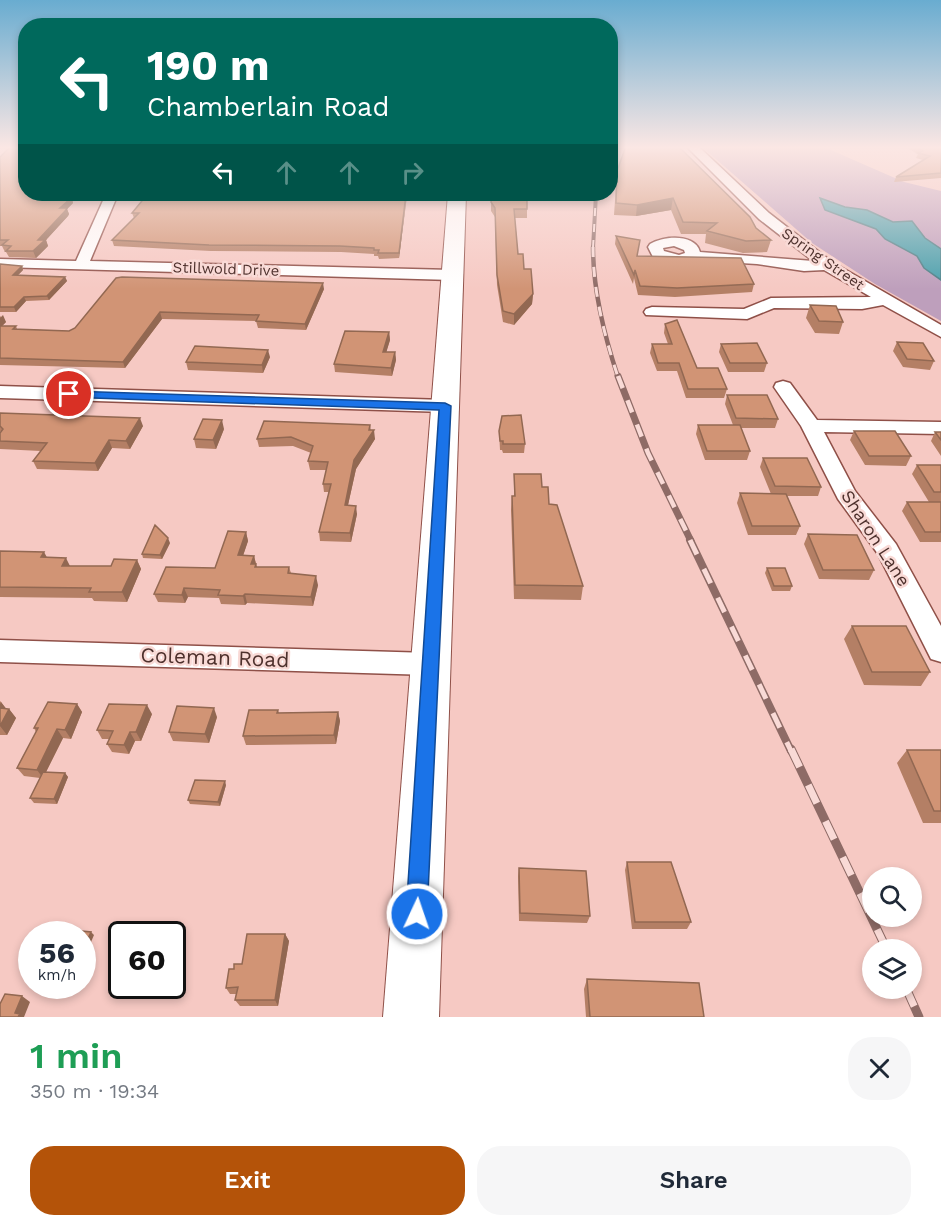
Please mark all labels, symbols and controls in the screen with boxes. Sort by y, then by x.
text: 190 m [147,41,270,90]
icon: left [48,42,126,120]
text: Chamberlain Road [147,91,389,123]
icon: left [207,156,240,189]
icon: ahead [270,156,303,189]
icon: ahead [333,156,366,189]
icon: right [396,156,429,189]
street label: Spring Street [778,224,868,294]
street label: Stillwold Drive [172,258,280,280]
pin [43,368,94,419]
icon: arrive [52,377,85,410]
street label: Sharon Lane [837,486,915,590]
street label: Coleman Road [140,642,290,672]
map controls [862,867,922,999]
button: search [862,867,922,927]
position arrow [385,882,449,946]
speed limit sign: 60 [108,921,186,999]
text: 56 [39,935,75,970]
button: layers [862,939,922,999]
text: km/h [38,966,76,984]
text: 1 min [30,1035,122,1077]
button: close [848,1037,911,1100]
text: 350 m · 19:34 [30,1079,159,1103]
button: Exit [30,1146,465,1215]
button: Share [477,1146,911,1215]

